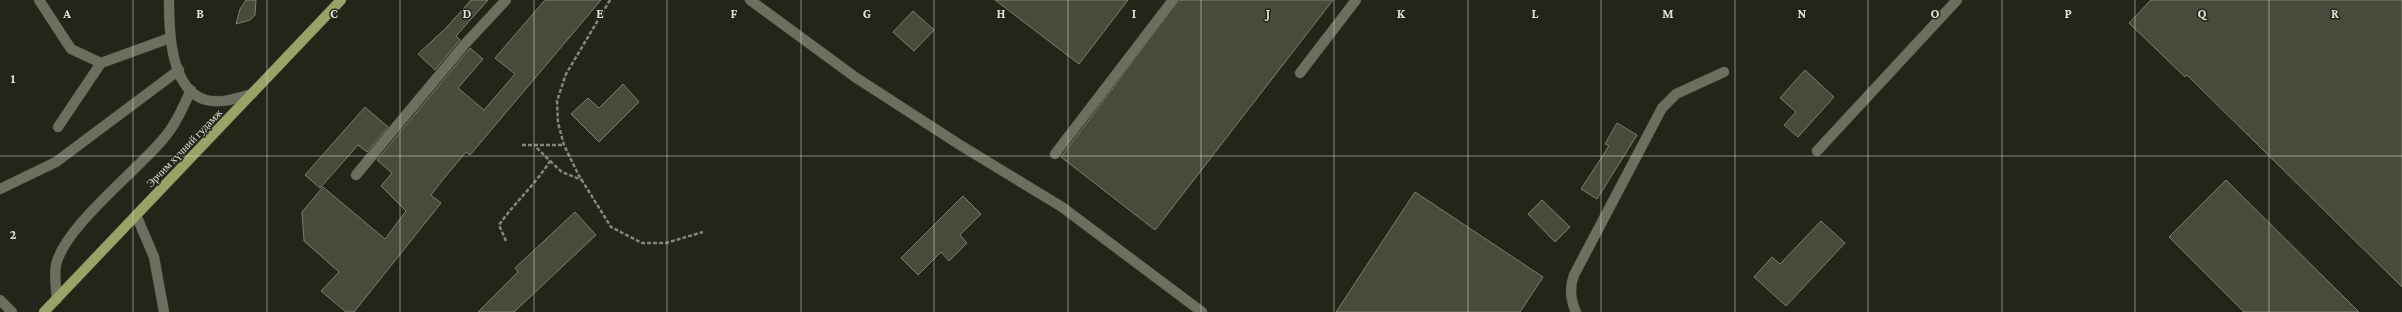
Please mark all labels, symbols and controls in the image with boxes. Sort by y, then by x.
text: A [62,6,71,21]
text: B [196,6,204,21]
text: C [330,6,338,21]
text: D [463,6,472,21]
text: E [596,6,604,21]
text: F [731,6,738,21]
text: G [863,6,871,21]
text: H [997,6,1006,21]
text: I [1132,6,1136,21]
text: J [1264,6,1270,21]
text: K [1397,6,1406,21]
text: L [1532,6,1539,21]
text: M [1662,6,1674,21]
text: N [1798,6,1807,21]
text: O [1931,6,1940,21]
text: P [2064,6,2072,21]
text: Q [2198,6,2208,21]
text: R [2331,6,2339,21]
text: 1 [11,71,16,86]
street label: Эрчим хүчний гудамж [144,106,225,189]
text: 2 [10,227,17,242]

